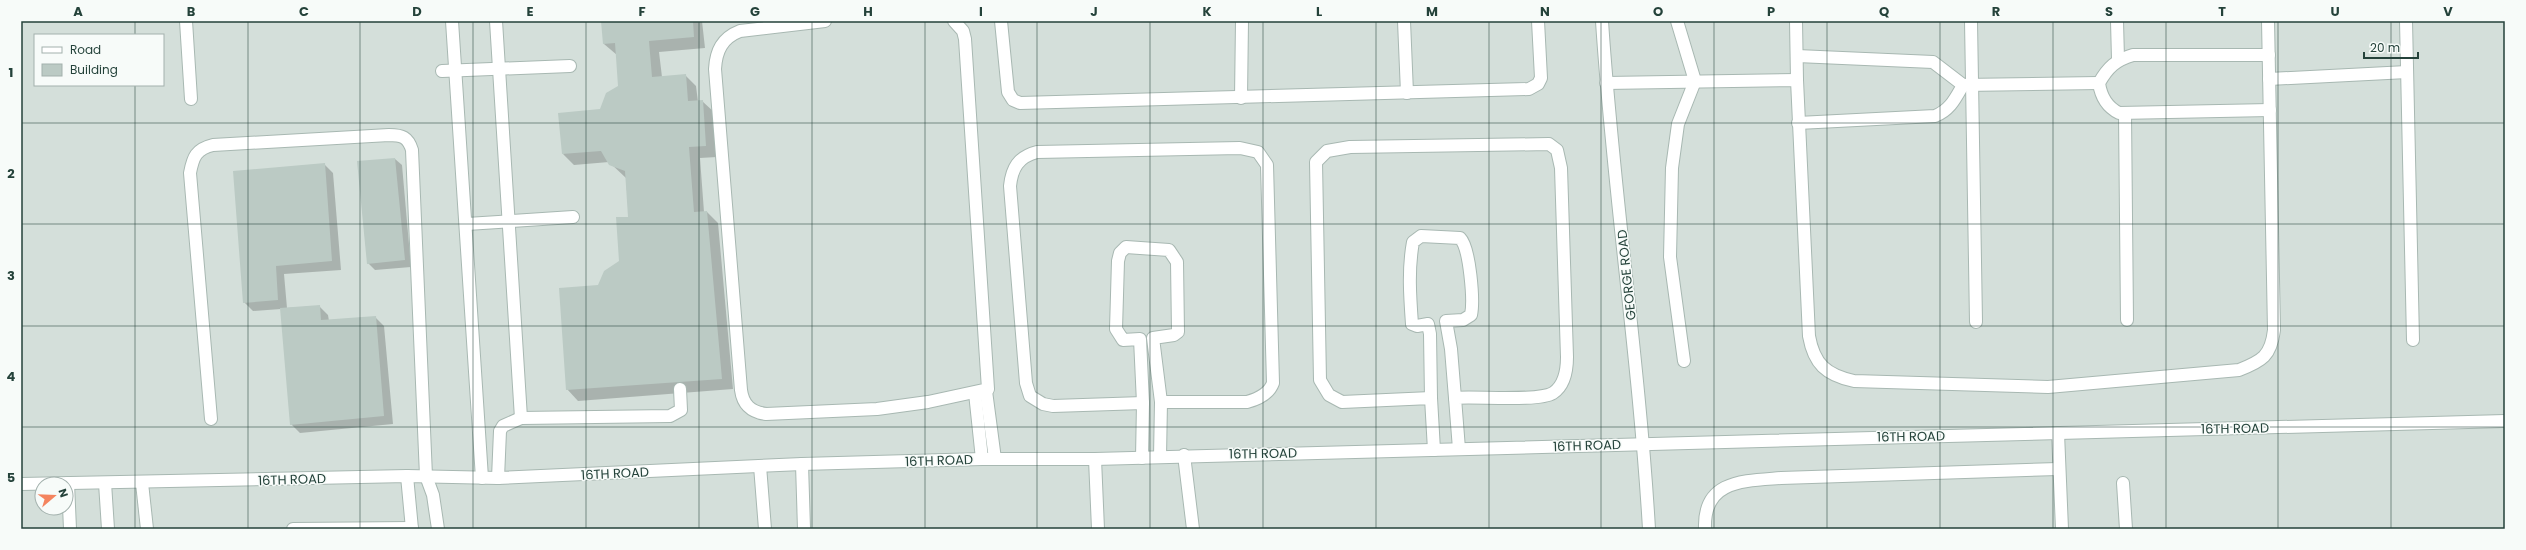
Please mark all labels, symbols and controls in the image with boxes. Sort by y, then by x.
text: A [73,2,83,21]
text: B [187,2,196,21]
text: C [299,2,309,21]
text: D [412,2,422,21]
text: E [526,2,534,21]
text: F [638,2,646,21]
text: G [750,2,760,21]
text: H [863,2,873,21]
text: I [979,2,983,21]
text: J [1090,2,1098,21]
text: K [1202,2,1212,21]
text: L [1316,2,1322,21]
text: M [1426,2,1438,21]
text: N [1540,2,1550,21]
text: O [1653,2,1663,21]
text: P [1767,2,1775,21]
text: Q [1879,2,1889,21]
text: R [1992,2,2000,21]
text: S [2105,2,2113,21]
text: T [2218,2,2226,21]
text: U [2330,2,2340,21]
text: V [2443,2,2453,21]
legend [34,34,164,86]
scale bar [2364,34,2418,60]
text: 20 m [2370,39,2400,56]
text: Road [70,41,101,58]
text: Building [70,61,118,78]
text: 1 [9,63,13,82]
text: 2 [7,164,15,183]
street label: GEORGE ROAD [1612,229,1641,321]
text: 3 [7,266,15,285]
text: 4 [7,367,16,386]
street label: 16TH ROAD [2201,418,2269,439]
street label: 16TH ROAD [1877,426,1945,447]
street label: 16TH ROAD [1553,435,1621,456]
street label: 16TH ROAD [1229,443,1297,464]
street label: 16TH ROAD [905,450,973,471]
street label: 16TH ROAD [581,462,649,485]
text: 5 [7,468,15,487]
street label: 16TH ROAD [258,469,326,490]
north arrow [34,476,74,516]
text: N [55,486,72,499]

